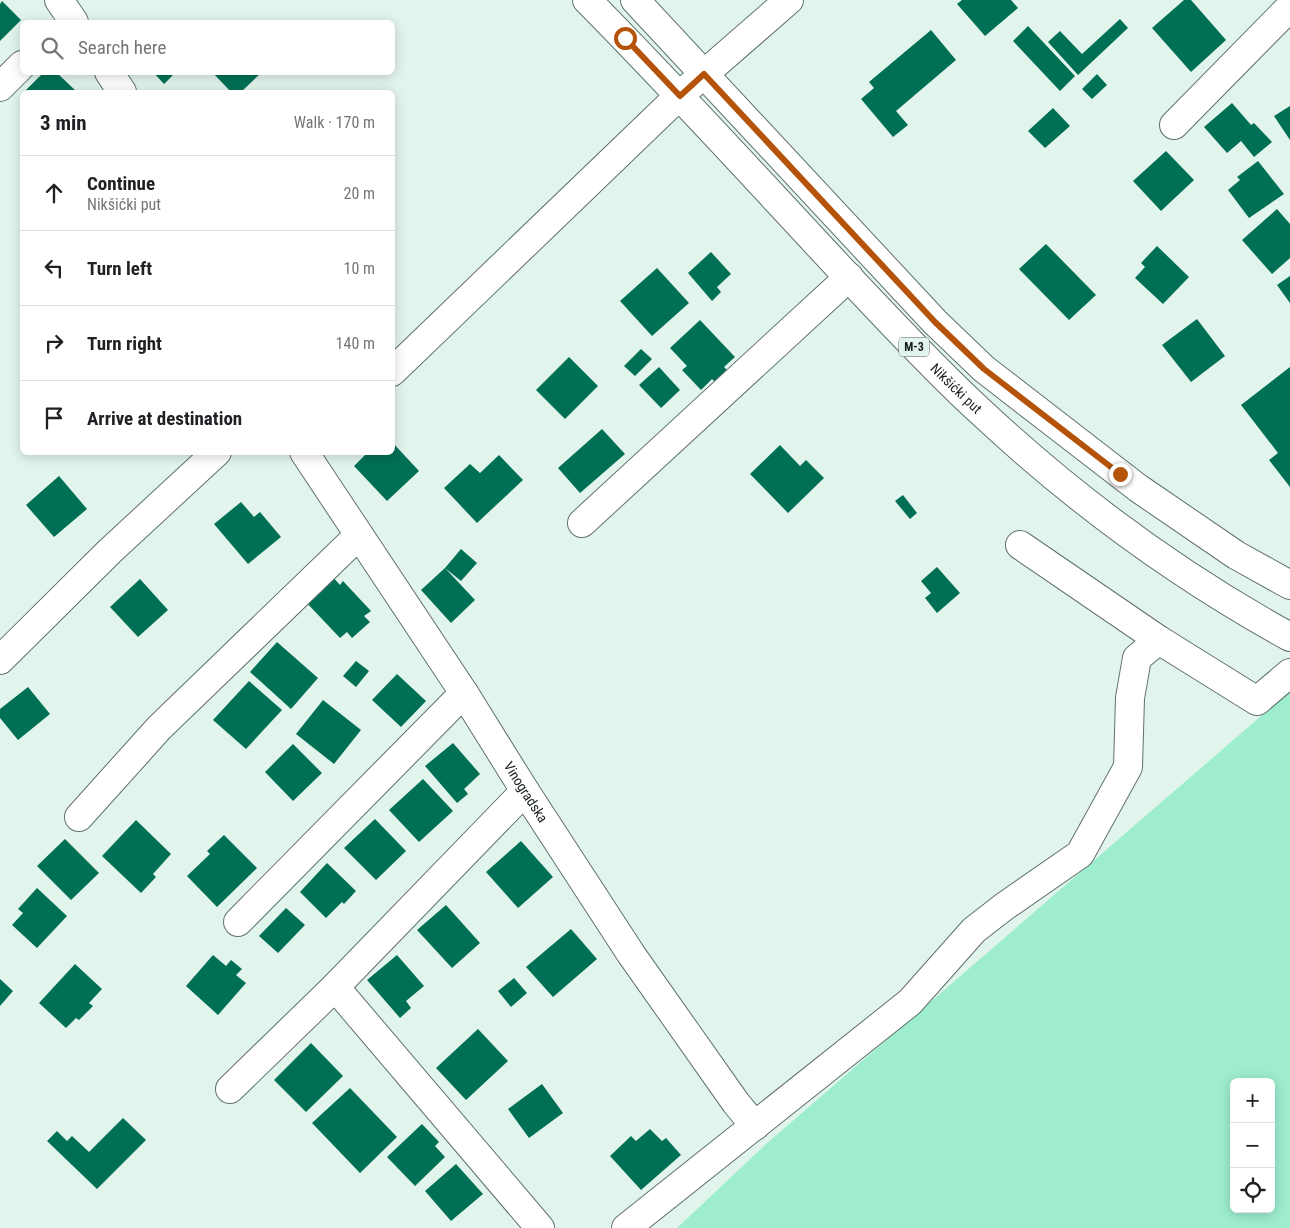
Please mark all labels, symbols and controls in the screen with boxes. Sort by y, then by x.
search box [20,20,395,75]
route start [614,27,637,50]
icon: search [38,34,66,62]
text: Search here [78,36,166,59]
text: 3 min [40,111,87,135]
text: Walk · 170 m [294,113,375,132]
text: Continue [87,172,155,195]
icon: ahead [40,179,68,207]
text: 20 m [343,184,375,203]
text: Nikšićki put [87,195,161,214]
icon: left [40,254,68,282]
text: Turn left [87,257,152,280]
text: 10 m [343,259,375,278]
icon: right [40,329,68,357]
text: Turn right [87,332,162,355]
text: 140 m [336,334,375,353]
road number: M-3 [899,338,929,357]
street label: Nikšićki put [927,360,985,417]
icon: arrive [40,404,68,432]
text: Arrive at destination [87,407,242,430]
route end [1109,463,1132,486]
street label: Vinogradska [501,759,551,825]
map controls [1230,1078,1275,1213]
button: + [1230,1078,1275,1123]
button: − [1230,1123,1275,1168]
button: locate [1230,1168,1275,1213]

